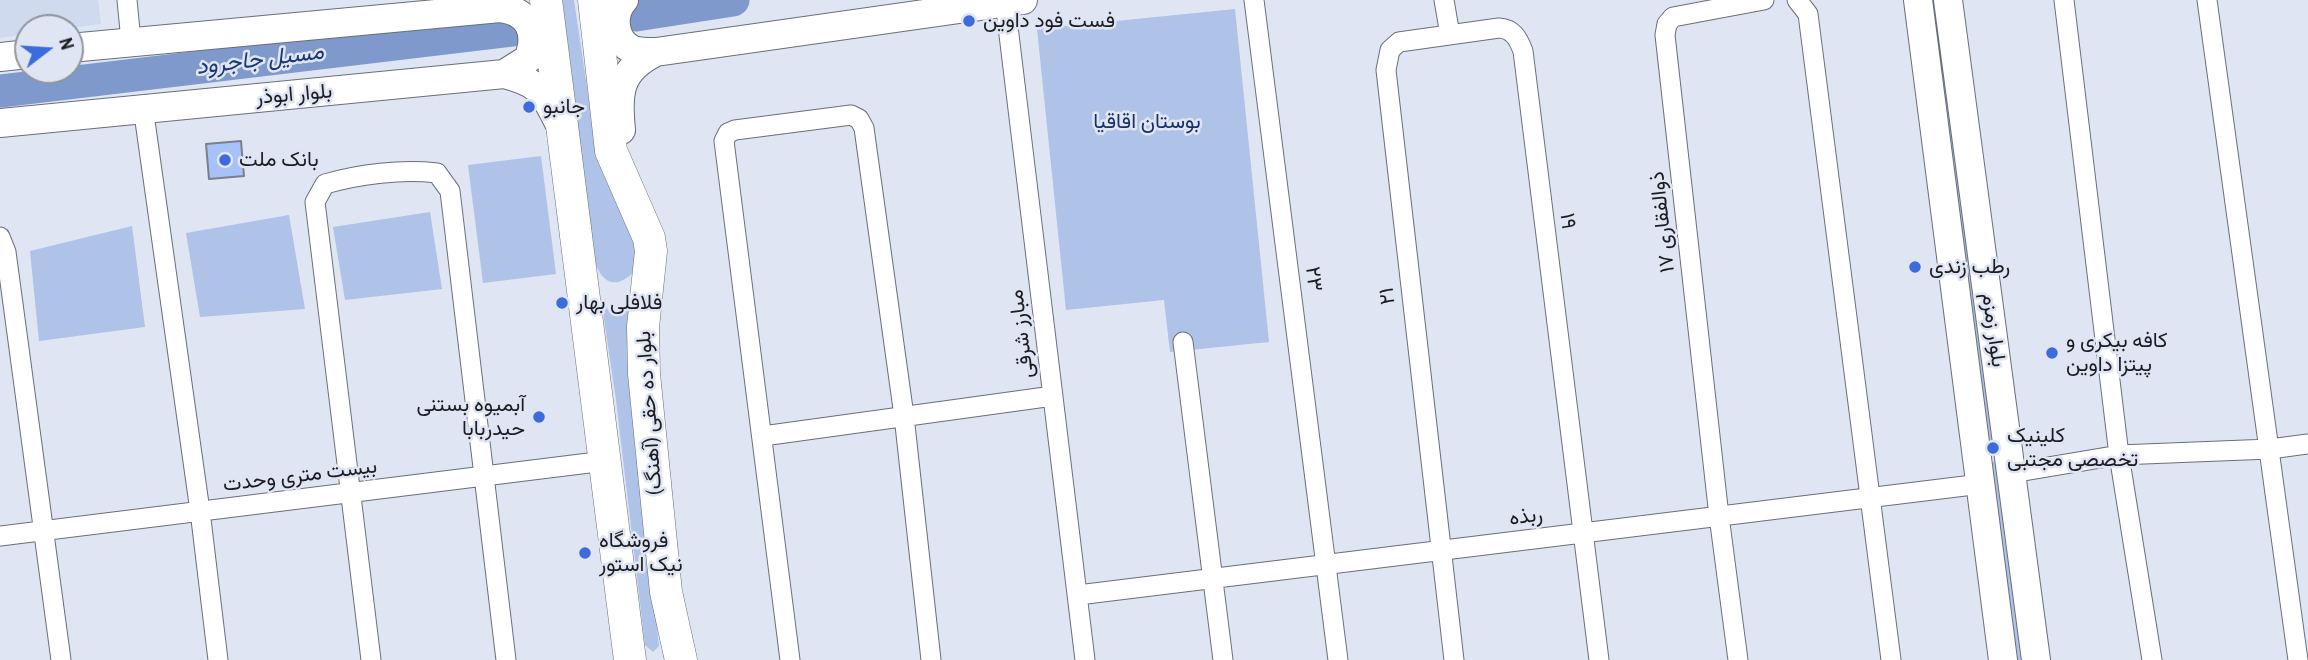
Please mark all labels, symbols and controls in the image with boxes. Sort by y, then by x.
place label: فست فود داوین [983,8,1115,34]
marker: فست فود داوین [961,13,977,29]
north arrow [14,14,84,84]
text: N [53,34,81,53]
water label: مسیل جاجرود [195,38,325,82]
street label: بلوار ابوذر [255,79,333,111]
place label: جانبو [543,94,585,120]
marker: جانبو [521,99,537,115]
park label: بوستان اقاقیا [1093,109,1201,135]
place label: بانک ملت [239,147,319,173]
marker: بانک ملت [217,152,233,168]
street label: ذوالفقاری ۱۷ [1645,170,1681,274]
street label: ۱۹ [1554,211,1580,231]
place label: رطب زندی [1929,254,2010,280]
marker: رطب زندی [1907,259,1923,275]
street label: ۲۳ [1299,265,1327,293]
street label: ۲۱ [1375,286,1401,306]
street label: مبارز شرقی [1004,288,1040,380]
place label: فلافلی بهار [576,290,662,316]
street label: بلوار زمزم [1975,291,2011,369]
marker: فلافلی بهار [554,295,570,311]
place label: کافه بیکری و پیتزا داوین [2066,328,2168,378]
street label: بلوار ده حقی (آهنگ) [632,330,668,496]
marker: کافه بیکری و پیتزا داوین [2044,345,2060,361]
place label: آبمیوه بستنی حیدربابا [417,392,525,442]
marker: آبمیوه بستنی حیدربابا [531,409,547,425]
place label: کلینیک تخصصی مجتبی [2007,423,2138,473]
marker: کلینیک تخصصی مجتبی [1985,440,2001,456]
street label: بیست متری وحدت [221,454,379,498]
street label: ربذه [1508,502,1544,532]
place label: فروشگاه نیک استور [599,528,683,578]
marker: فروشگاه نیک استور [577,545,593,561]

